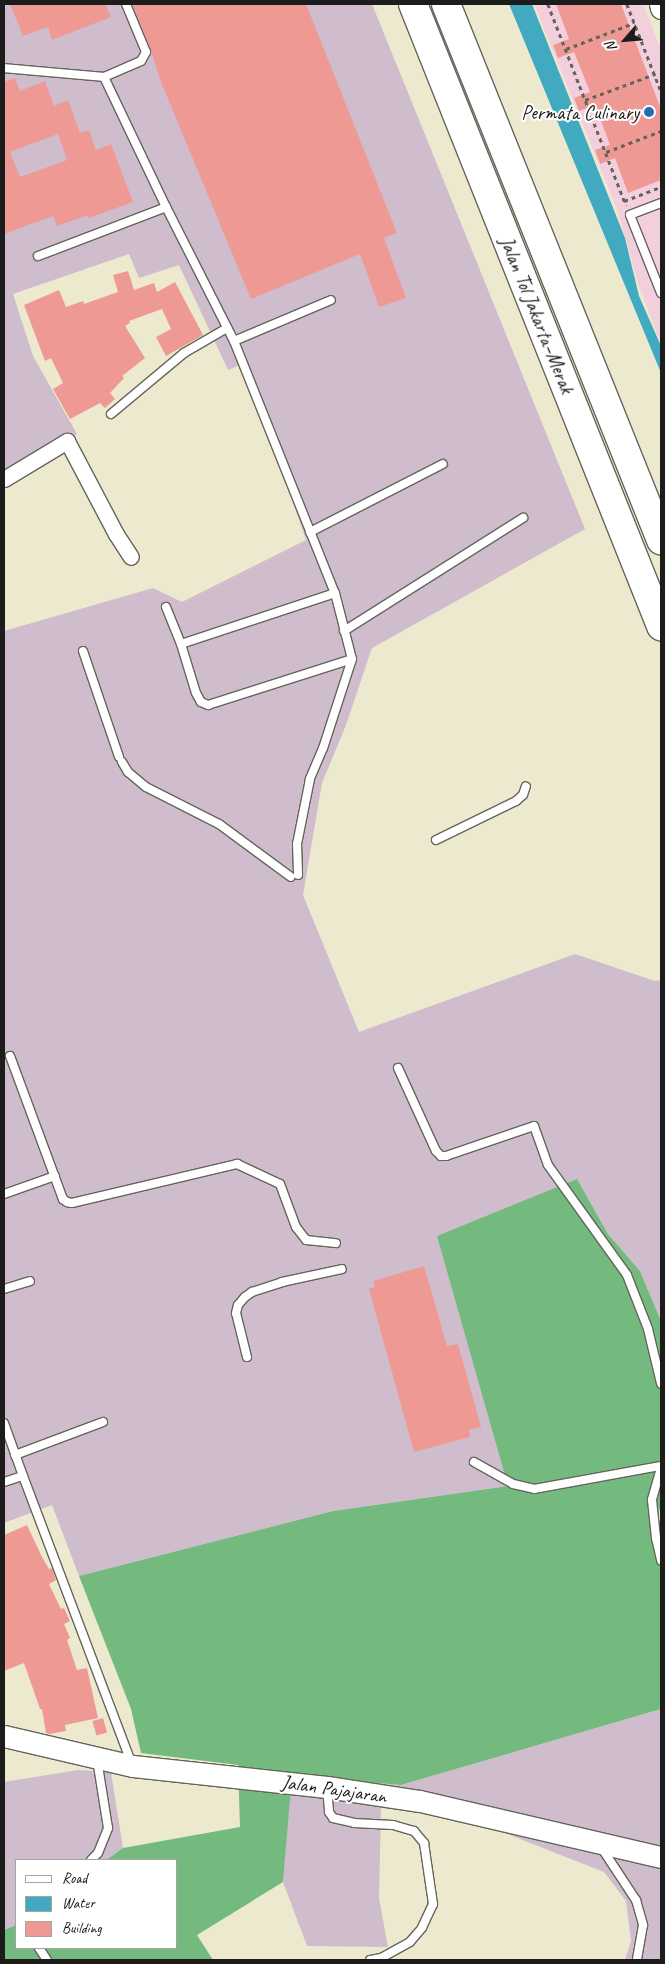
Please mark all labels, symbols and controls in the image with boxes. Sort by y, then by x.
north arrow [600,15,650,65]
text: N [602,39,621,55]
place label: Permata Culinary [521,100,639,124]
marker: Permata Culinary [643,106,655,118]
street label: Jalan Tol Jakarta–Merak [495,233,579,397]
street label: Jalan Pajajaran [280,1770,388,1808]
legend [15,1859,178,1949]
text: Road [62,1869,87,1888]
text: Water [62,1894,95,1913]
text: Building [62,1919,101,1938]

